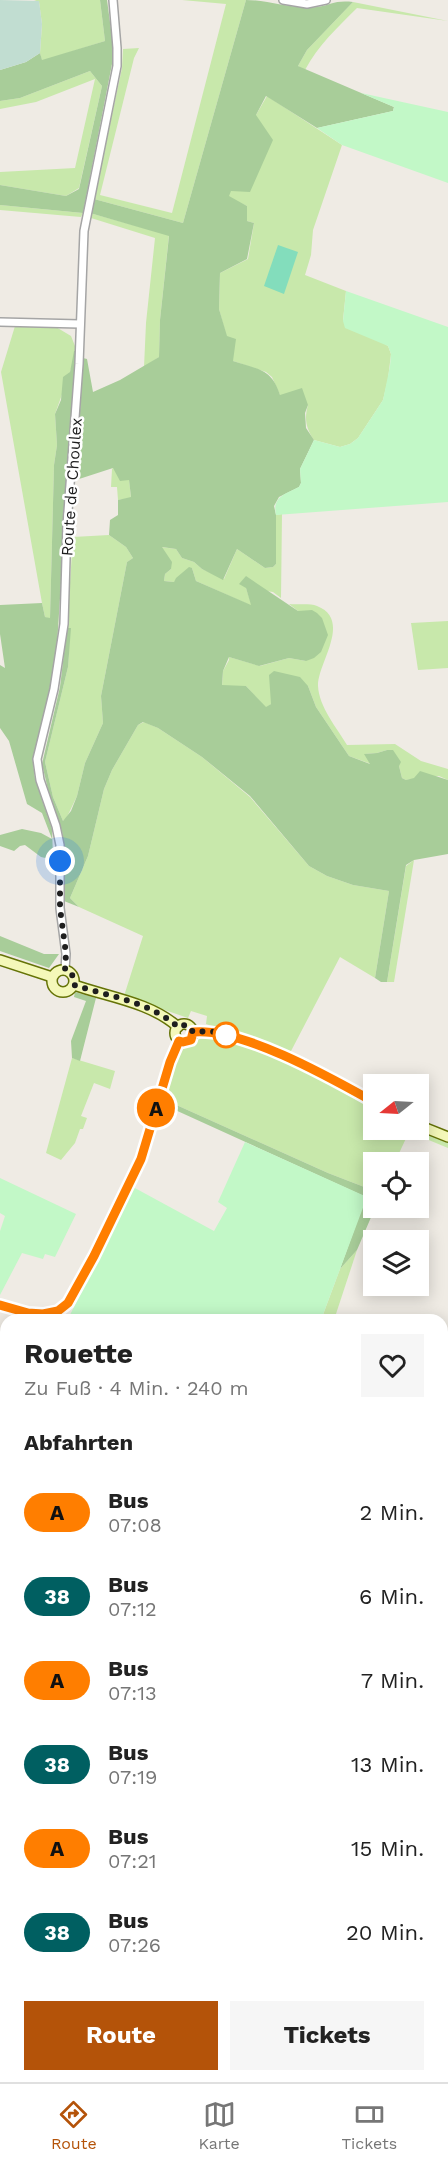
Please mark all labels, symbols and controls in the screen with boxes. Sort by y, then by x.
street label: Route de Choulex [57,417,86,557]
your location [45,846,75,876]
unlabelled marker [213,1022,239,1048]
north arrow [363,1074,429,1140]
map controls [363,1074,429,1296]
line badge: A [136,1088,176,1128]
text: A [149,1096,163,1121]
button: locate [363,1152,429,1218]
button: layers [363,1230,429,1296]
button: heart [361,1334,424,1397]
text: Rouette [24,1337,133,1370]
text: Zu Fuß · 4 Min. · 240 m [24,1376,248,1400]
text: Abfahrten [24,1430,133,1455]
text: Bus [108,1488,148,1513]
text: A [50,1500,64,1525]
text: 2 Min. [360,1500,424,1525]
text: 07:08 [108,1513,162,1537]
text: Bus [108,1572,148,1597]
text: 38 [44,1584,70,1609]
text: 6 Min. [359,1584,424,1609]
text: 07:12 [108,1597,157,1621]
text: Bus [108,1656,148,1681]
text: A [50,1668,64,1693]
text: 7 Min. [361,1668,424,1693]
text: 07:13 [108,1681,157,1705]
text: Bus [108,1740,148,1765]
text: 38 [44,1752,70,1777]
text: 13 Min. [351,1752,424,1777]
text: 07:19 [108,1765,157,1789]
text: Bus [108,1824,148,1849]
text: A [50,1836,64,1861]
text: 15 Min. [351,1836,424,1861]
text: 07:21 [108,1849,157,1873]
text: Bus [108,1908,148,1933]
text: 38 [44,1920,70,1945]
text: 20 Min. [346,1920,424,1945]
text: 07:26 [108,1933,161,1957]
button: Route [24,2001,218,2070]
button: Tickets [230,2001,424,2070]
tab: Route [51,2098,97,2153]
tab: Karte [198,2098,240,2153]
tab: Tickets [342,2098,397,2153]

